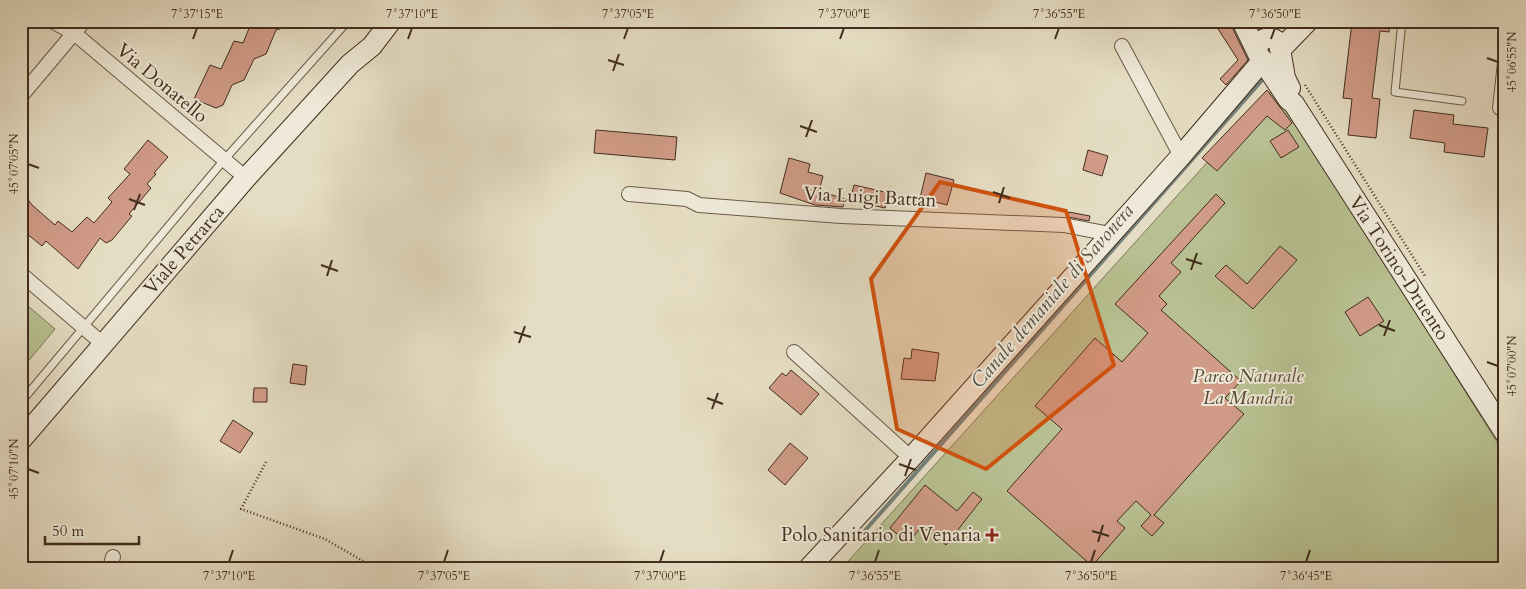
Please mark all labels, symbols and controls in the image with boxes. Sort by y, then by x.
text: 7°37'15"E [171,6,223,22]
text: 7°37'10"E [386,6,438,22]
text: 7°37'05"E [602,6,654,22]
text: 7°37'00"E [818,6,870,22]
text: 7°36'55"E [1033,6,1085,22]
text: 7°36'50"E [1249,6,1301,22]
text: 45°06'55"N [1504,31,1520,92]
street label: Via Donatello [111,37,213,129]
text: 45°07'05"N [6,133,22,194]
street label: Via Luigi Battan [803,181,937,213]
street label: Via Torino-Druento [1343,191,1455,345]
water label: Canale demaniale di Savonera [964,198,1140,394]
street label: Viale Petrarca [138,200,230,300]
text: 45°07'00"N [1504,335,1520,396]
park label: Parco Naturale La Mandria [1192,363,1304,411]
text: 45°07'10"N [6,438,22,499]
scale bar [45,514,139,546]
text: 50 m [52,521,84,541]
place label: Polo Sanitario di Venaria [781,522,981,548]
marker: Polo Sanitario di Venaria [985,528,999,542]
text: 7°37'10"E [203,568,255,584]
text: 7°37'05"E [418,568,470,584]
text: 7°37'00"E [634,568,686,584]
text: 7°36'55"E [849,568,901,584]
text: 7°36'50"E [1065,568,1117,584]
text: 7°36'45"E [1280,568,1332,584]

